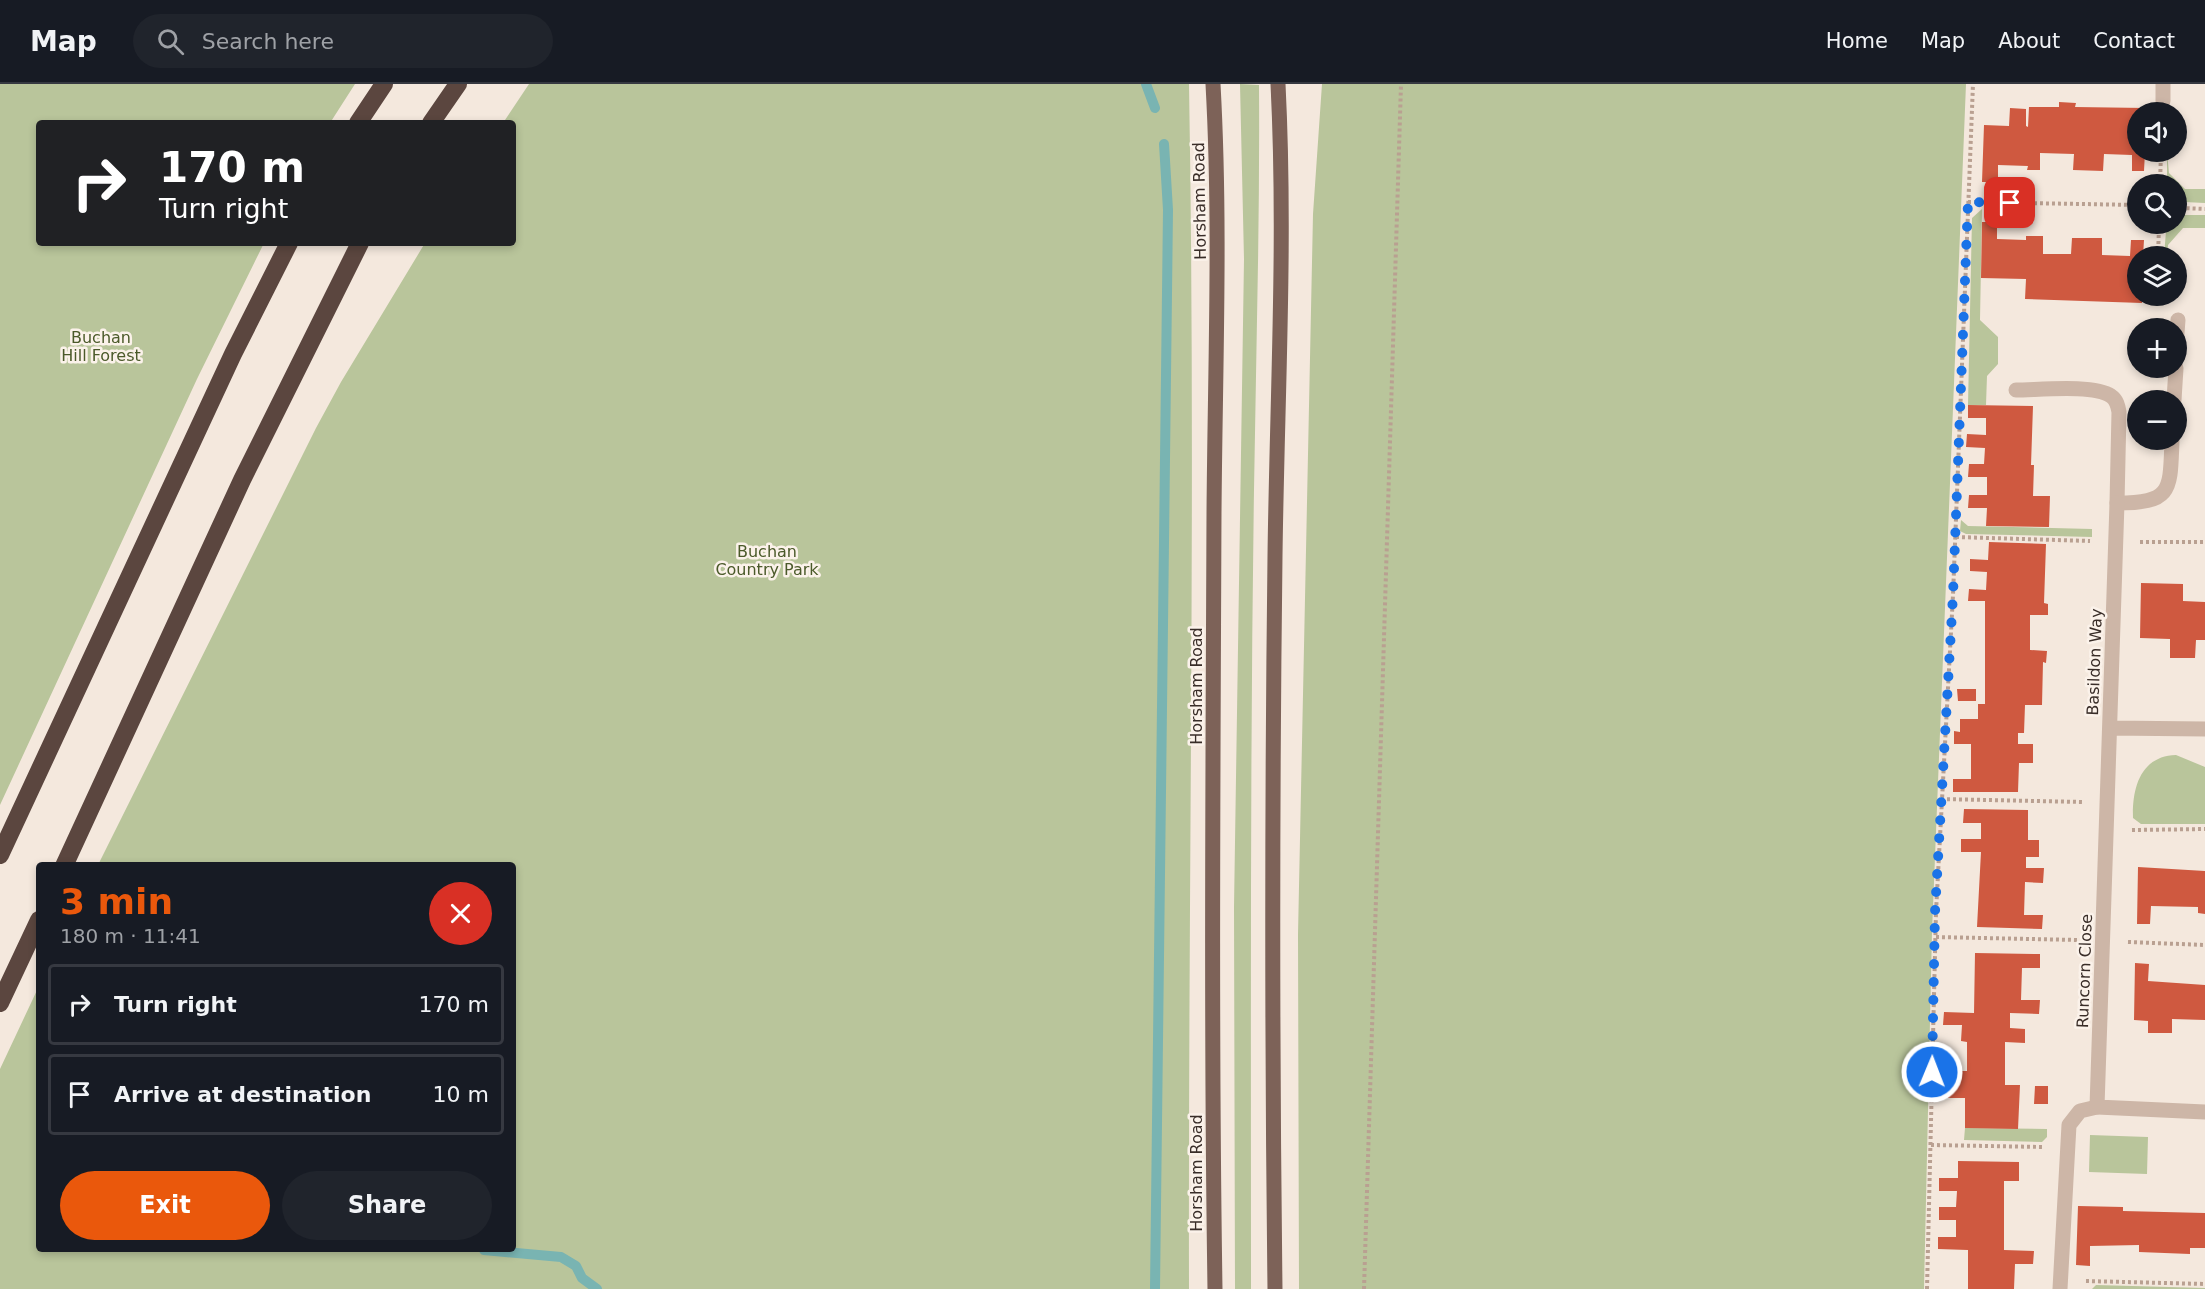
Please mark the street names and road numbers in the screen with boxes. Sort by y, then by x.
street label: Horsham Road [1189,142,1210,260]
street label: Basildon Way [2083,608,2106,716]
street label: Horsham Road [1187,627,1206,745]
street label: Runcorn Close [2073,914,2096,1029]
street label: Horsham Road [1187,1114,1206,1232]

